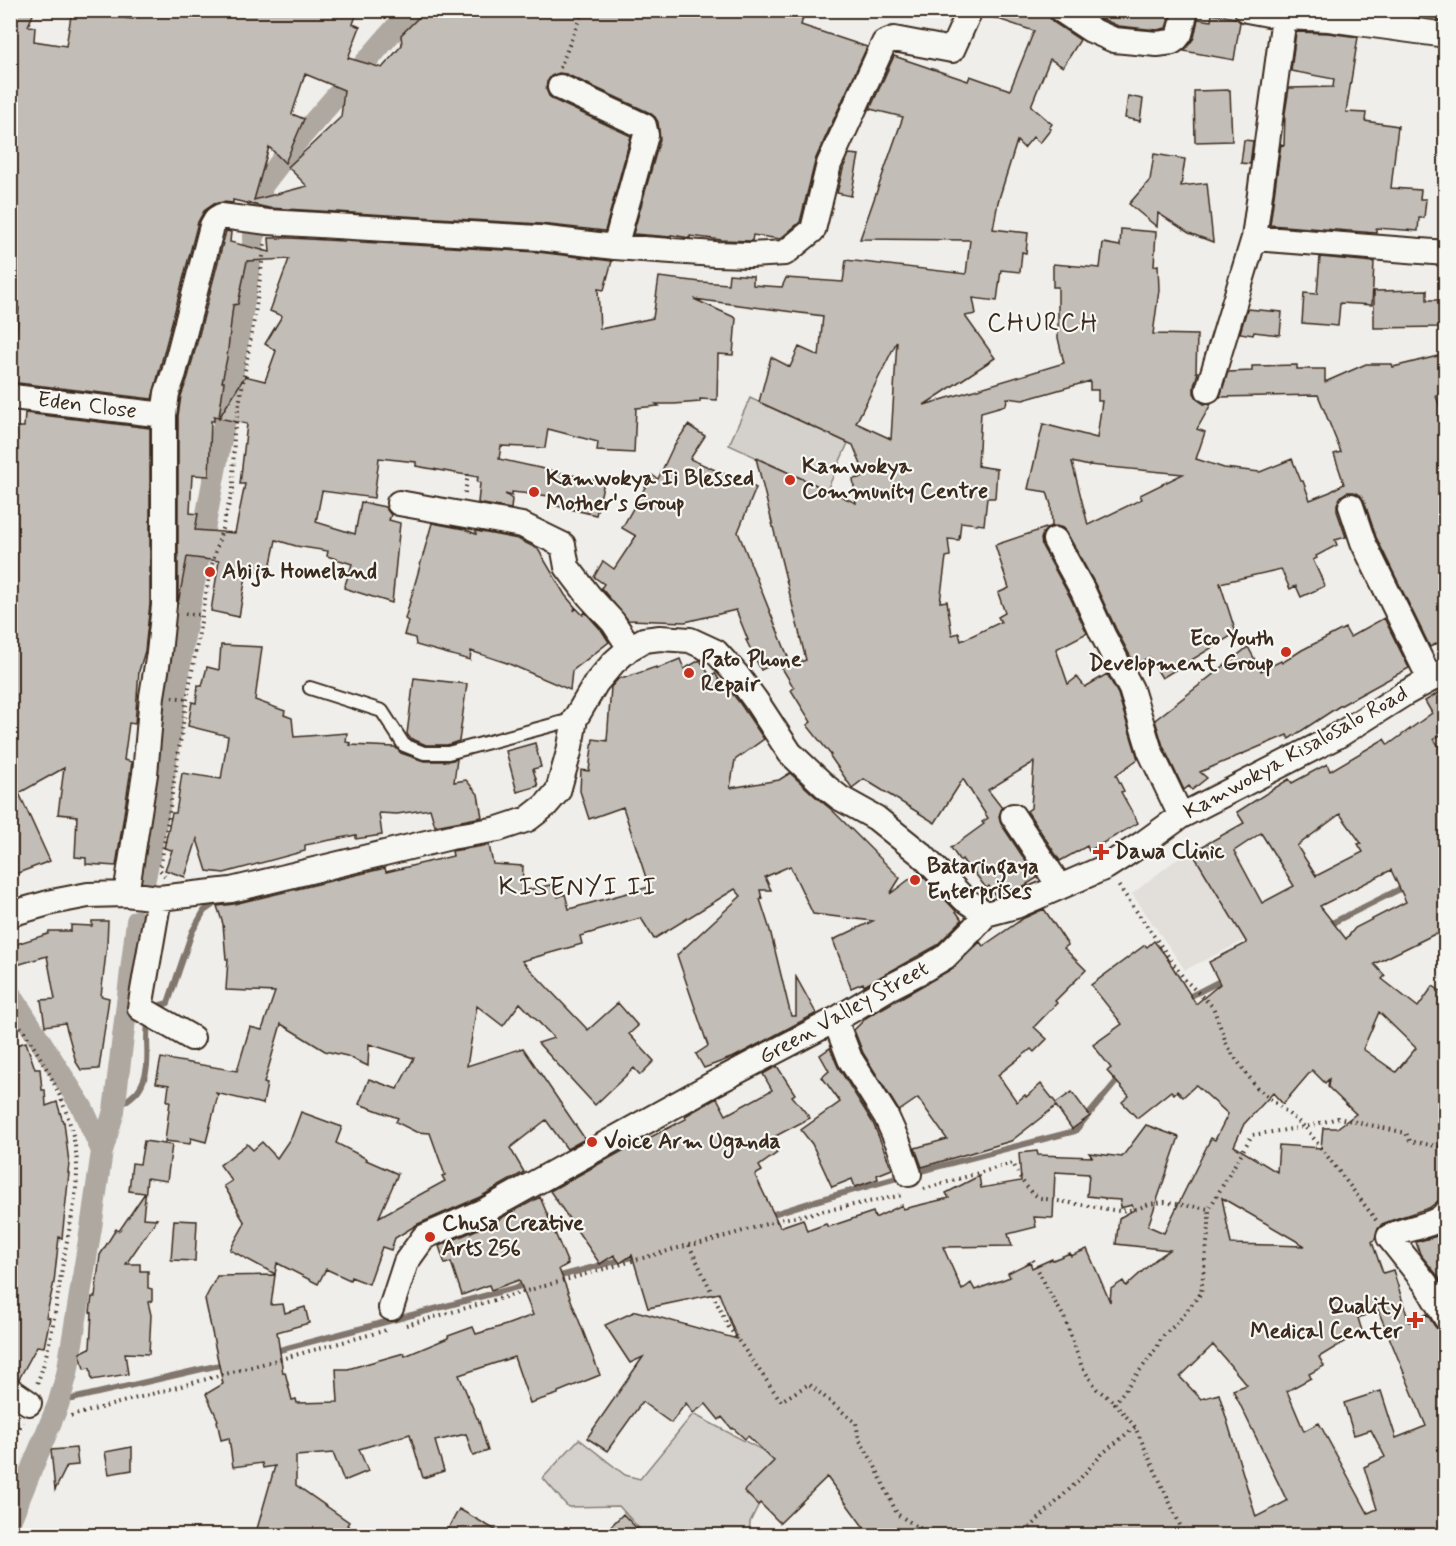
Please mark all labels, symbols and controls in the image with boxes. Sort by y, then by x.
district label: CHURCH [987,307,1099,341]
street label: Eden Close [36,386,138,426]
place label: Kamwokya Community Centre [802,453,988,506]
place label: Kamwokya Ii Blessed Mother's Group [546,465,754,518]
marker: Kamwokya Community Centre [783,473,797,487]
marker: Kamwokya Ii Blessed Mother's Group [527,485,541,499]
place label: Abija Homeland [222,558,377,587]
marker: Abija Homeland [203,565,217,579]
place label: Eco Youth Development Group [1088,625,1274,678]
marker: Eco Youth Development Group [1279,645,1293,659]
place label: Pato Phone Repair [701,646,802,699]
marker: Pato Phone Repair [682,666,696,680]
street label: Kamwokya Kisalosalo Road [1179,680,1413,826]
place label: Dawa Clinic [1114,838,1226,866]
marker: Dawa Clinic [1092,843,1110,861]
place label: Bataringaya Enterprises [927,853,1039,906]
district label: KISENYI II [499,871,657,905]
marker: Bataringaya Enterprises [908,873,922,887]
street label: Green Valley Street [754,955,934,1071]
place label: Voice Arm Uganda [604,1128,781,1159]
marker: Voice Arm Uganda [585,1135,599,1149]
place label: Chusa Creative Arts 256 [442,1210,584,1263]
marker: Chusa Creative Arts 256 [423,1230,437,1244]
place label: Quality Medical Center [1250,1293,1403,1346]
marker: Quality Medical Center [1406,1311,1424,1329]

